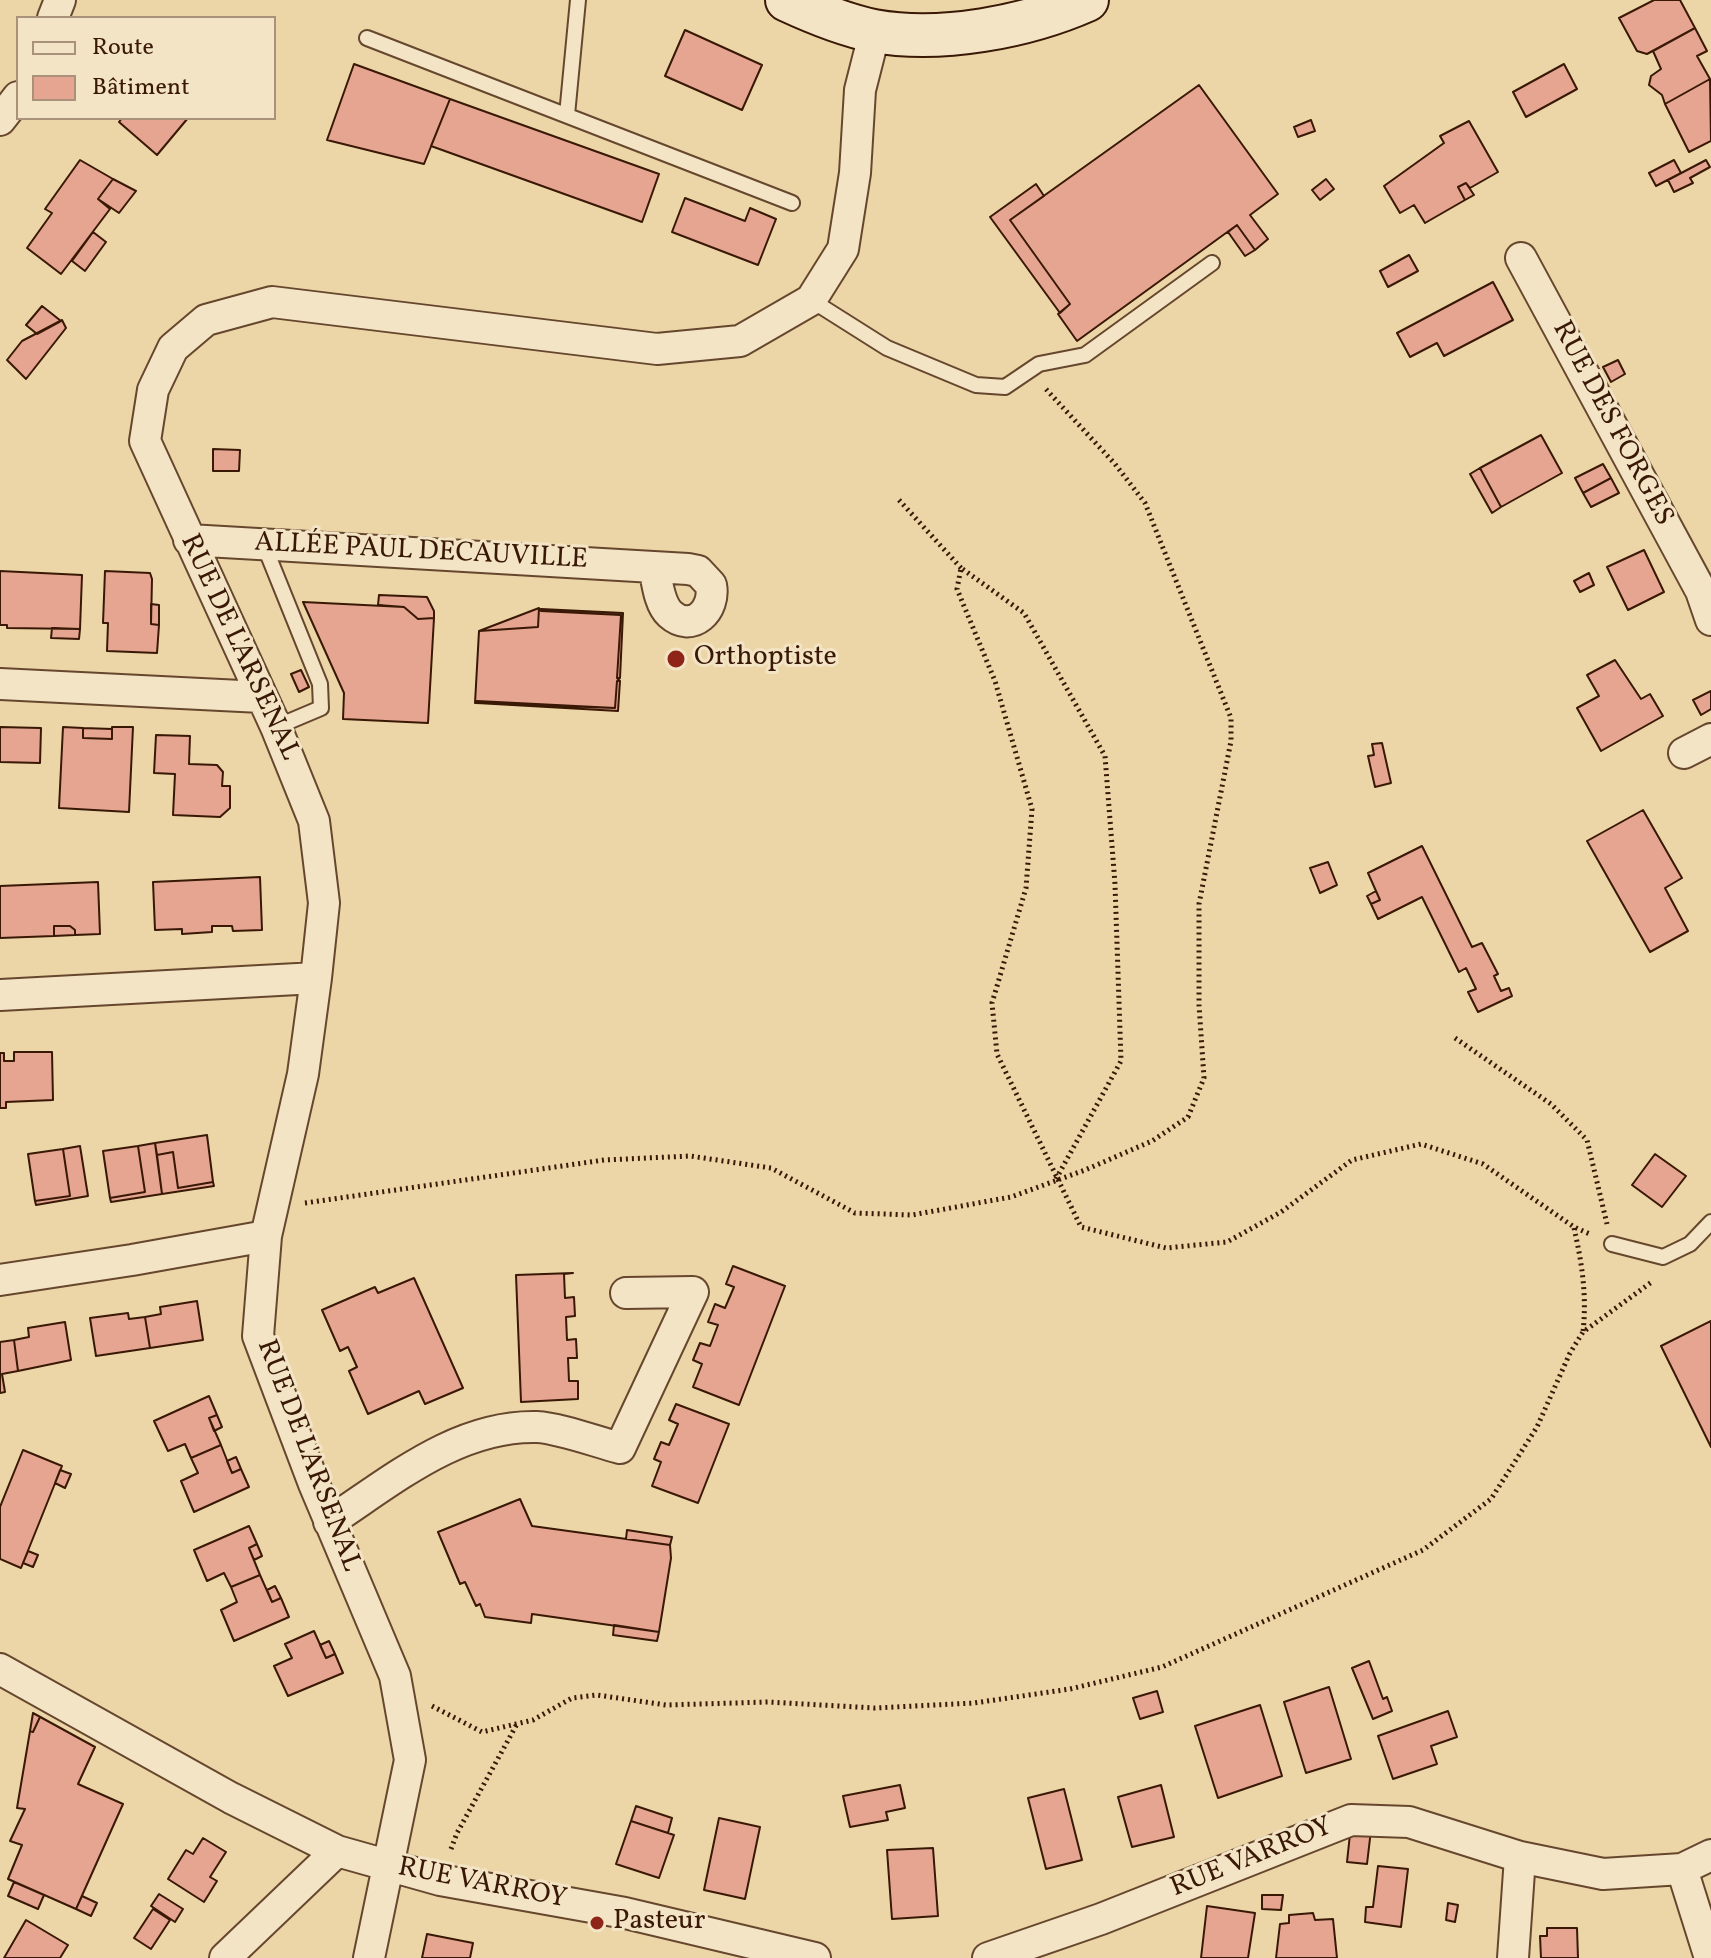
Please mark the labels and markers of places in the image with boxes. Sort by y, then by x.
place label: Orthoptiste [694,642,837,676]
marker: Orthoptiste [665,648,687,670]
place label: Pasteur [613,1906,706,1940]
marker: Pasteur [588,1914,606,1932]

